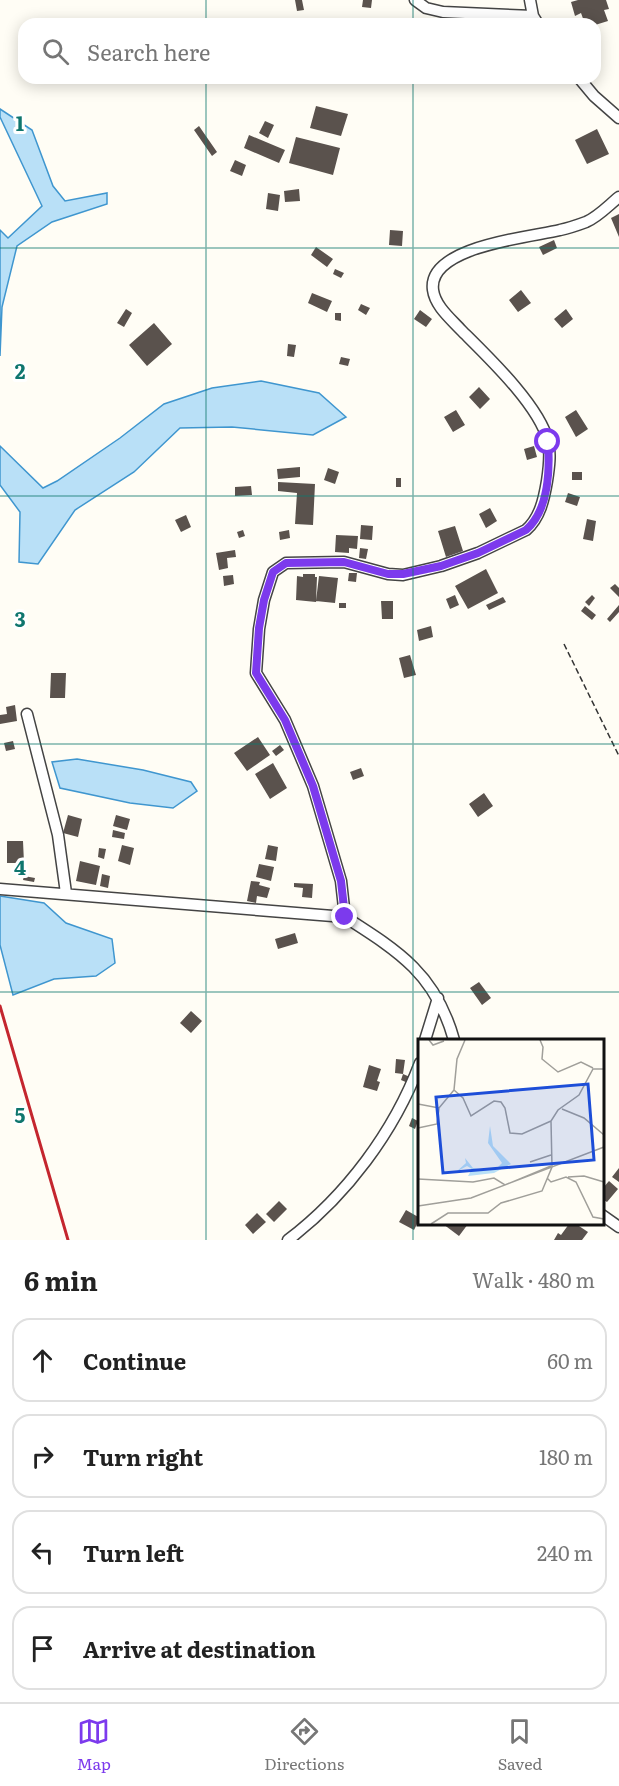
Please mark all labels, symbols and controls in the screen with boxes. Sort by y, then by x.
search box [18,18,601,84]
icon: search [39,35,72,68]
text: Search here [87,35,210,68]
text: 1 [16,107,24,137]
text: 2 [15,355,26,385]
route start [534,428,560,454]
text: 3 [14,603,26,633]
text: 4 [14,851,26,881]
route end [331,903,357,929]
inset map [418,1039,604,1225]
text: 5 [15,1099,26,1129]
text: 6 min [24,1260,98,1299]
text: Walk · 480 m [472,1264,595,1294]
icon: ahead [26,1344,59,1377]
text: Continue [83,1344,186,1377]
text: 60 m [547,1345,593,1375]
icon: right [26,1440,59,1473]
text: Turn right [83,1440,203,1473]
text: 180 m [539,1441,593,1471]
icon: left [26,1536,59,1569]
text: Turn left [83,1536,184,1569]
text: 240 m [537,1537,593,1567]
icon: arrive [26,1632,59,1665]
text: Arrive at destination [83,1632,316,1665]
tab: Map [77,1715,111,1775]
tab: Directions [264,1715,344,1775]
tab: Saved [498,1715,542,1775]

